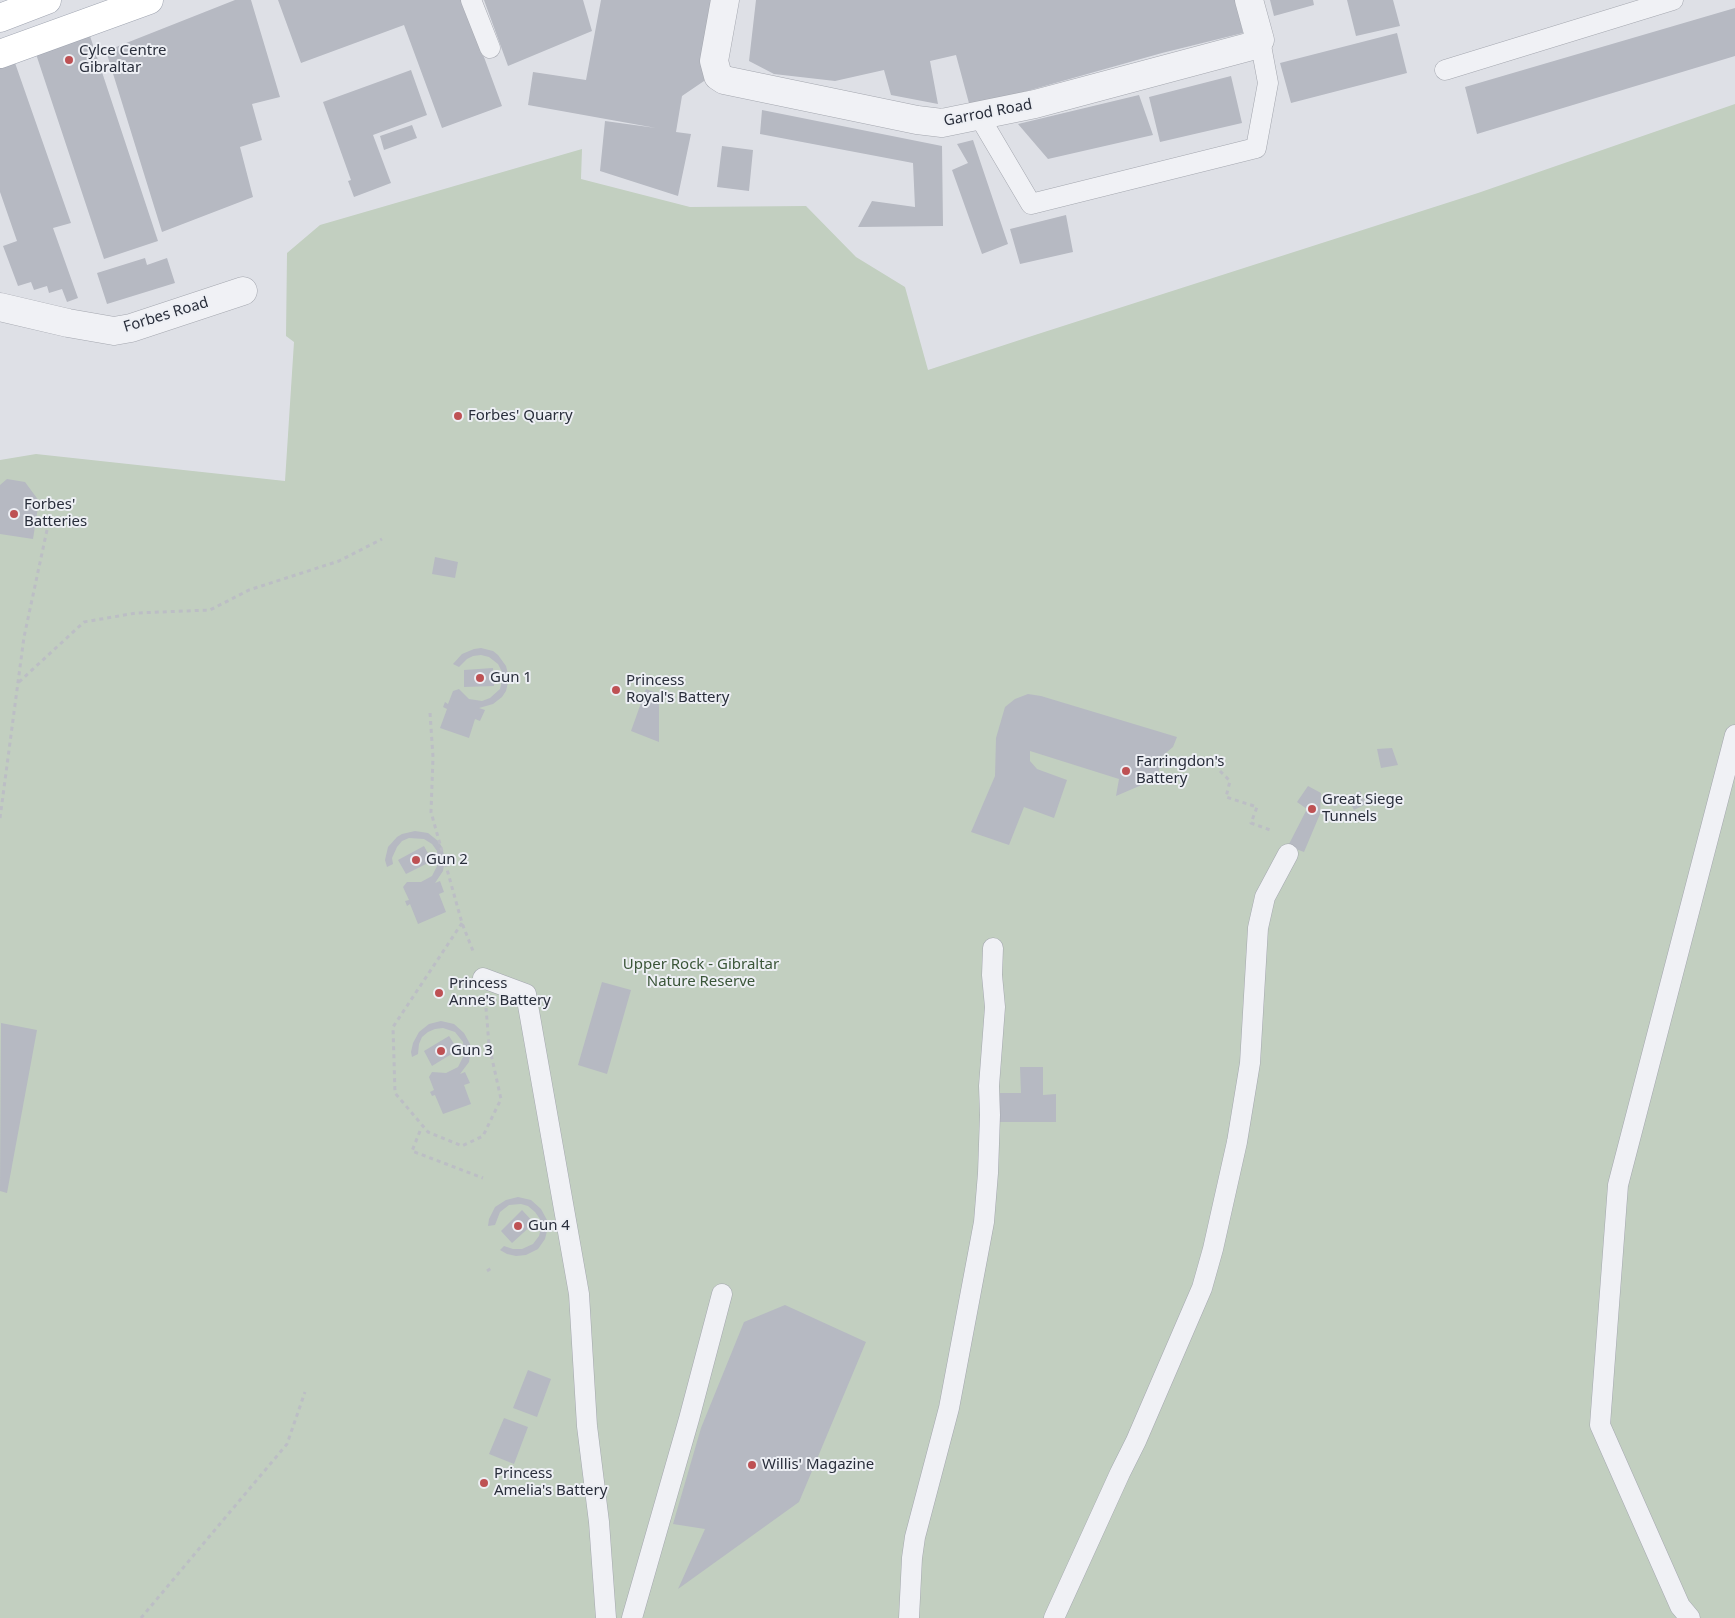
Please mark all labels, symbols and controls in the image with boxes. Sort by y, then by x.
place label: Cylce Centre Gibraltar [79,42,167,77]
marker: Cylce Centre Gibraltar [63,54,75,66]
street label: Garrod Road [942,96,1034,130]
street label: Forbes Road [121,294,211,336]
place label: Forbes' Quarry [468,407,573,425]
marker: Forbes' Quarry [452,410,464,422]
place label: Forbes' Batteries [24,496,87,531]
marker: Forbes' Batteries [8,508,20,520]
place label: Gun 1 [490,669,532,687]
marker: Gun 1 [474,672,486,684]
place label: Princess Royal's Battery [626,672,729,707]
marker: Princess Royal's Battery [610,684,622,696]
place label: Farringdon's Battery [1136,753,1224,788]
marker: Farringdon's Battery [1120,765,1132,777]
place label: Great Siege Tunnels [1322,791,1403,826]
marker: Great Siege Tunnels [1306,803,1318,815]
place label: Gun 2 [426,851,468,869]
marker: Gun 2 [410,854,422,866]
park label: Upper Rock - Gibraltar Nature Reserve [623,956,779,991]
place label: Princess Anne's Battery [449,975,551,1010]
marker: Princess Anne's Battery [433,987,445,999]
place label: Gun 3 [451,1042,493,1060]
marker: Gun 3 [435,1045,447,1057]
place label: Gun 4 [528,1217,570,1235]
marker: Gun 4 [512,1220,524,1232]
place label: Willis' Magazine [762,1456,874,1474]
marker: Willis' Magazine [746,1459,758,1471]
place label: Princess Amelia's Battery [494,1465,607,1500]
marker: Princess Amelia's Battery [478,1477,490,1489]

